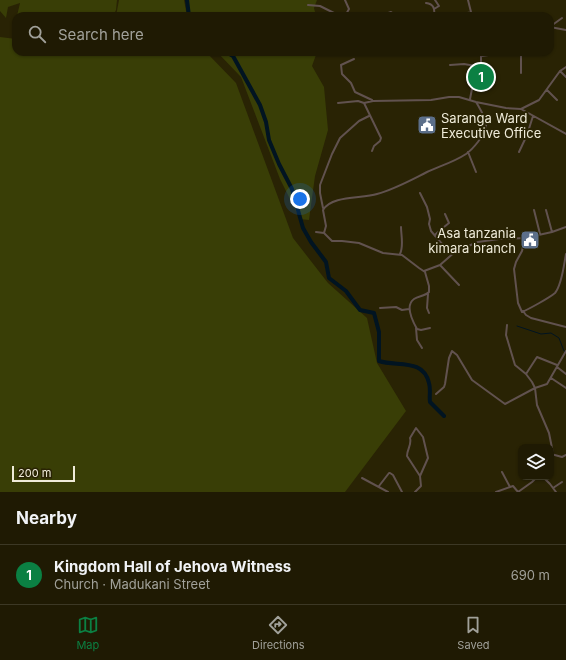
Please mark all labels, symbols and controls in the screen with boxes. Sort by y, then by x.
search box [12,12,554,56]
icon: search [26,23,48,45]
text: Search here [58,25,144,44]
pin: 1 [468,62,494,92]
place label: Saranga Ward Executive Office [441,110,541,141]
public building icon: Saranga Ward Executive Office [416,114,438,136]
your location [290,189,310,209]
place label: Asa tanzania kimara branch [428,225,516,256]
public building icon: Asa tanzania kimara branch [519,229,541,251]
map controls [518,444,554,480]
button: layers [518,444,554,480]
scale bar [12,464,75,483]
text: 200 m [18,466,51,480]
text: Nearby [16,508,77,528]
text: Kingdom Hall of Jehova Witness [54,557,291,576]
text: 1 [26,567,32,583]
text: 690 m [511,567,550,583]
text: Church · Madukani Street [54,576,210,592]
tab: Map [76,614,99,652]
tab: Directions [252,614,305,652]
tab: Saved [457,614,490,652]

